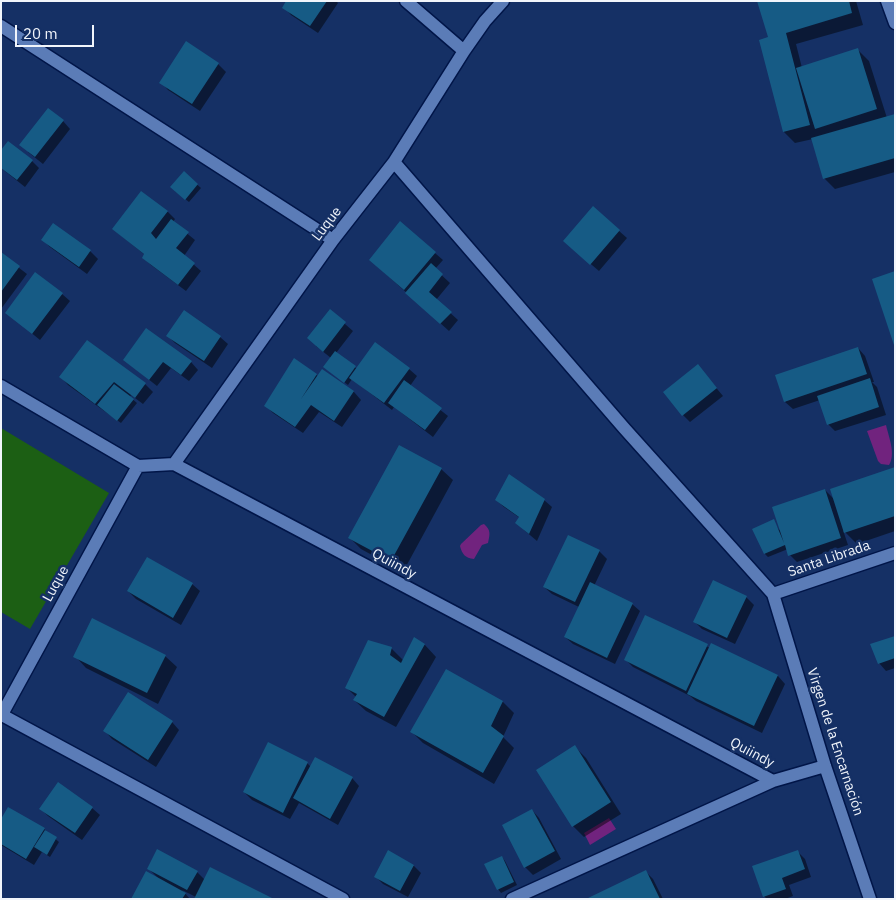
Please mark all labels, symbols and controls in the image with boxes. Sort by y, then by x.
scale bar [18,15,96,47]
text: 20 m [23,24,58,43]
street label: Luque [309,204,345,244]
street label: Santa Librada [786,537,872,581]
street label: Quiindy [369,545,419,583]
street label: Luque [39,563,73,605]
street label: Virgen de la Encarnación [803,666,867,818]
street label: Quiindy [727,734,777,772]

